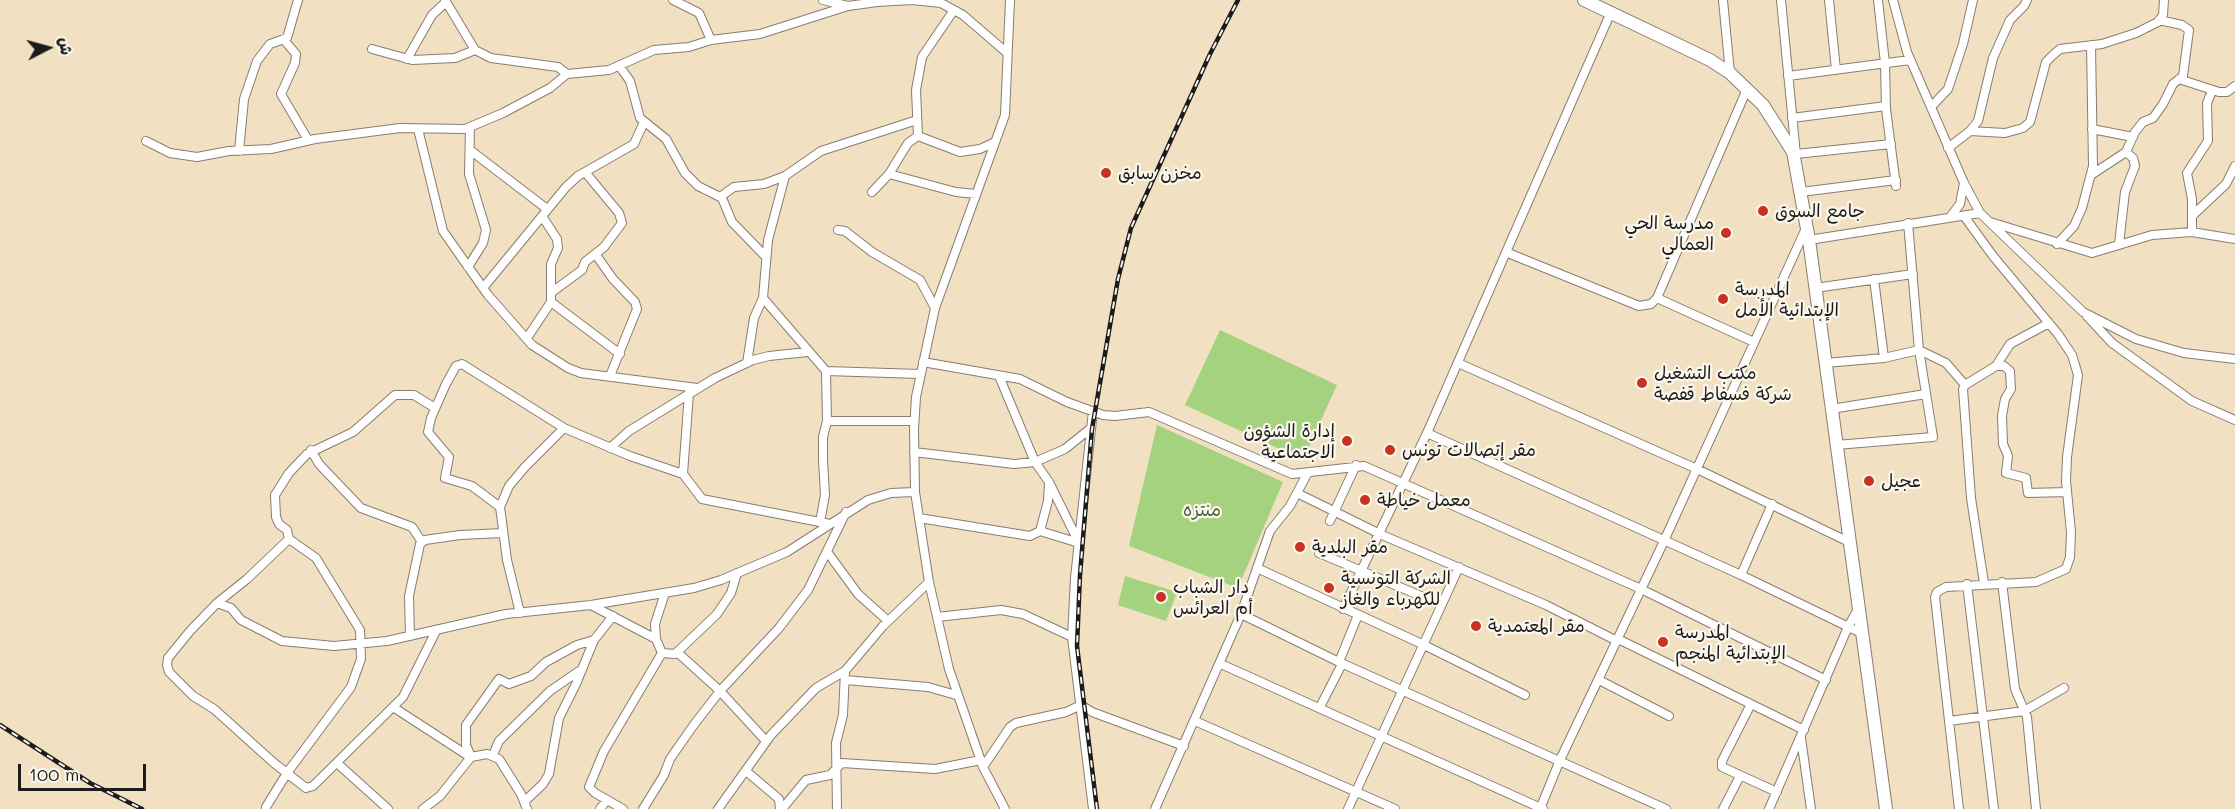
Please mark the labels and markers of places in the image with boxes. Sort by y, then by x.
place label: مخزن سابق [1118,162,1202,184]
marker: مخزن سابق [1099,166,1113,180]
place label: جامع السوق [1775,200,1865,222]
marker: جامع السوق [1756,204,1770,218]
place label: مدرسة الحي العمالي [1625,212,1714,254]
marker: مدرسة الحي العمالي [1719,226,1733,240]
place label: المدرسة الإبتدائية الأمل [1735,278,1839,320]
marker: المدرسة الإبتدائية الأمل [1716,292,1730,306]
place label: مكتب التشغيل شركة فسفاط قفصة [1654,362,1792,404]
marker: مكتب التشغيل شركة فسفاط قفصة [1635,376,1649,390]
place label: إدارة الشؤون الاجتماعية [1244,420,1335,462]
marker: إدارة الشؤون الاجتماعية [1340,434,1354,448]
place label: مقر إتصالات تونس [1402,439,1536,461]
marker: مقر إتصالات تونس [1383,443,1397,457]
place label: عجيل [1881,470,1921,492]
marker: عجيل [1862,474,1876,488]
place label: معمل خياطة [1377,489,1471,511]
marker: معمل خياطة [1358,493,1372,507]
place label: مقر البلدية [1312,536,1388,558]
marker: مقر البلدية [1293,540,1307,554]
place label: الشركة التونسية للكهرباء والغاز [1341,567,1451,610]
place label: دار الشباب أم العرائس [1173,576,1253,618]
marker: الشركة التونسية للكهرباء والغاز [1322,581,1336,595]
marker: دار الشباب أم العرائس [1154,590,1168,604]
place label: مقر المعتمدية [1488,615,1585,637]
marker: مقر المعتمدية [1469,619,1483,633]
place label: المدرسة الإبتدائية المنجم [1675,621,1786,664]
marker: المدرسة الإبتدائية المنجم [1656,635,1670,649]

